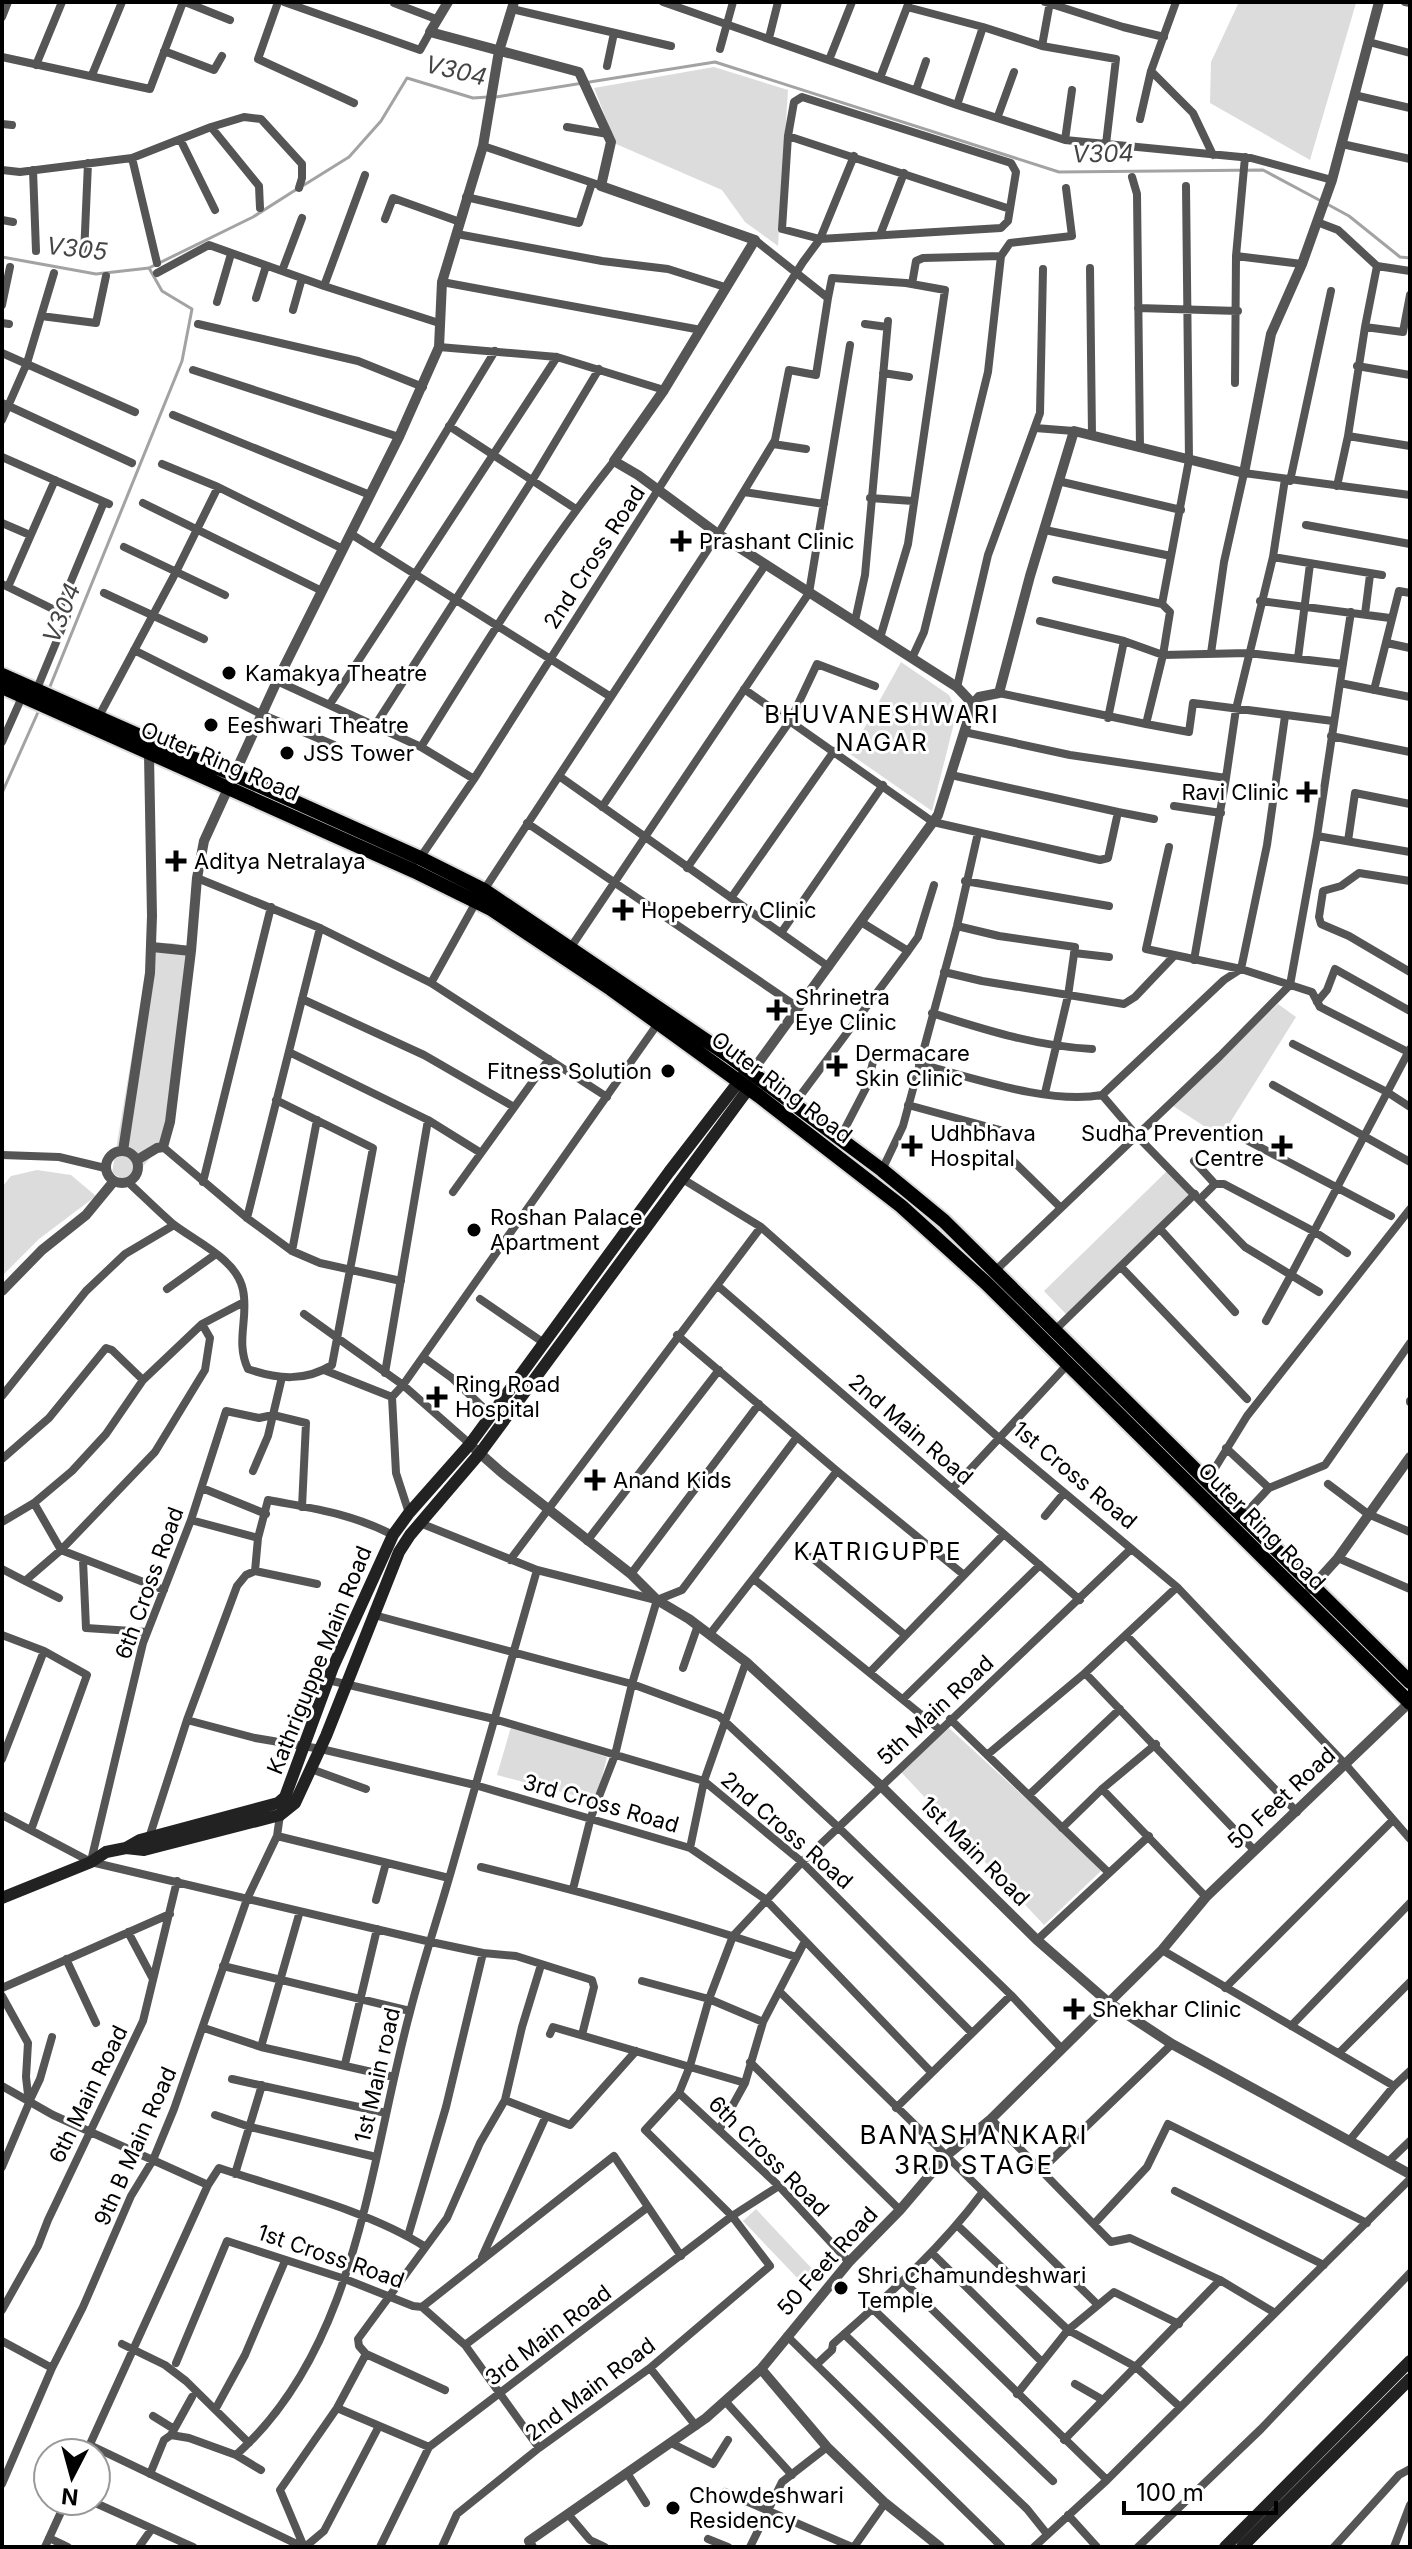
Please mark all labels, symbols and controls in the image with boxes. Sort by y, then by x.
water label: V304 [423,49,490,92]
water label: V304 [1072,138,1134,169]
water label: V305 [45,231,109,266]
street label: 2nd Cross Road [538,480,650,634]
place label: Prashant Clinic [699,528,855,554]
marker: Prashant Clinic [670,530,692,552]
water label: V304 [36,579,87,647]
place label: Kamakya Theatre [245,660,427,686]
marker: Kamakya Theatre [220,664,238,682]
district label: BHUVANESHWARI NAGAR [764,700,1000,757]
place label: Eeshwari Theatre [227,712,409,738]
street label: Outer Ring Road [137,716,303,806]
marker: Eeshwari Theatre [202,716,220,734]
place label: JSS Tower [303,740,414,766]
marker: JSS Tower [278,744,296,762]
place label: Ravi Clinic [1181,779,1289,805]
marker: Ravi Clinic [1296,781,1318,803]
place label: Aditya Netralaya [194,848,366,874]
marker: Aditya Netralaya [165,850,187,872]
place label: Hopeberry Clinic [641,897,817,923]
marker: Hopeberry Clinic [612,899,634,921]
place label: Shrinetra Eye Clinic [795,984,897,1035]
marker: Shrinetra Eye Clinic [766,999,788,1021]
street label: Outer Ring Road [707,1026,857,1148]
place label: Dermacare Skin Clinic [855,1040,970,1091]
marker: Dermacare Skin Clinic [826,1055,848,1077]
place label: Fitness Solution [487,1058,652,1084]
marker: Fitness Solution [659,1062,677,1080]
place label: Udhbhava Hospital [930,1120,1036,1171]
place label: Sudha Prevention Centre [1081,1120,1264,1171]
marker: Udhbhava Hospital [901,1135,923,1157]
marker: Sudha Prevention Centre [1271,1135,1293,1157]
place label: Roshan Palace Apartment [490,1204,643,1255]
marker: Roshan Palace Apartment [465,1221,483,1239]
street label: 2nd Main Road [844,1368,978,1490]
place label: Ring Road Hospital [455,1371,560,1422]
marker: Ring Road Hospital [426,1386,448,1408]
street label: 1st Cross Road [1008,1416,1142,1534]
street label: Outer Ring Road [1193,1457,1331,1595]
place label: Anand Kids [613,1467,732,1493]
marker: Anand Kids [584,1469,606,1491]
street label: 6th Cross Road [109,1504,189,1662]
district label: KATRIGUPPE [794,1537,962,1566]
street label: Kathriguppe Main Road [261,1542,377,1778]
street label: 5th Main Road [871,1649,999,1771]
street label: 50 Feet Road [1222,1742,1340,1854]
street label: 2nd Cross Road [716,1766,858,1894]
street label: 3rd Cross Road [520,1768,682,1838]
street label: 1st Main Road [915,1791,1035,1911]
place label: Shekhar Clinic [1092,1996,1241,2022]
marker: Shekhar Clinic [1063,1998,1085,2020]
street label: 1st Main road [349,2005,405,2145]
street label: 6th Main Road [43,2021,133,2167]
street label: 9th B Main Road [88,2063,182,2229]
street label: 6th Cross Road [703,2090,835,2222]
district label: BANASHANKARI 3RD STAGE [859,2119,1089,2180]
street label: 50 Feet Road [771,2201,883,2321]
street label: 1st Cross Road [254,2219,408,2293]
place label: Shri Chamundeshwari Temple [857,2262,1086,2313]
street label: 3rd Main Road [480,2279,616,2391]
marker: Shri Chamundeshwari Temple [832,2279,850,2297]
street label: 2nd Main Road [520,2332,660,2446]
north arrow [32,2437,112,2517]
scale bar [1124,2465,1276,2515]
text: 100 m [1136,2478,1204,2507]
place label: Chowdeshwari Residency [689,2482,844,2533]
text: N [60,2483,80,2511]
marker: Chowdeshwari Residency [664,2499,682,2517]

